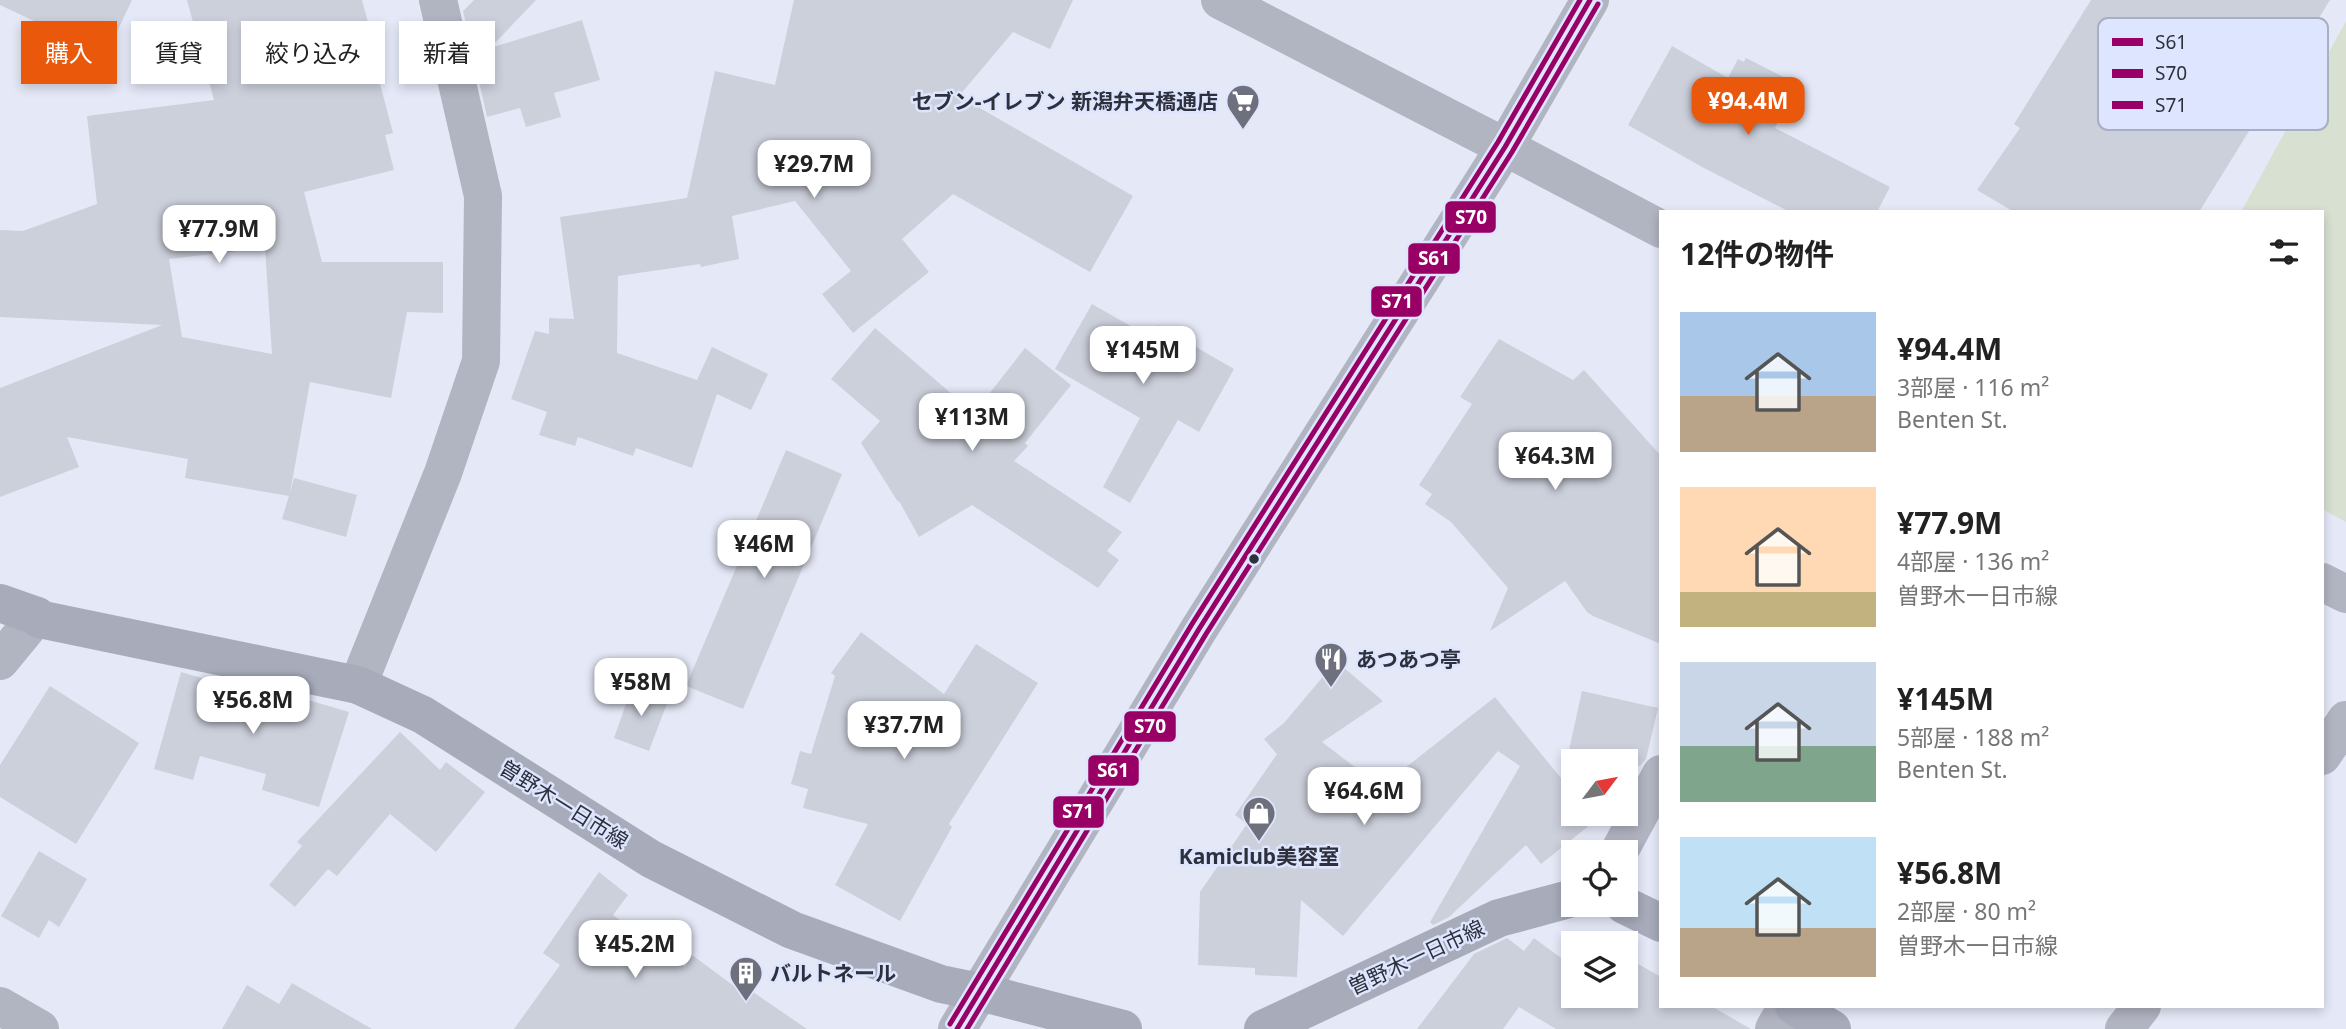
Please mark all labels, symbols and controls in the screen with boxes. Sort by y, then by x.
legend [2098,18,2328,130]
chip: 購入 [21,21,117,84]
chip: 賃貸 [131,21,227,84]
chip: 絞り込み [241,21,385,84]
chip: 新着 [399,21,495,84]
text: S61 [2155,29,2187,55]
text: S70 [2155,60,2187,86]
pin: ¥94.4M [1691,78,1805,137]
supermarket icon: セブン-イレブン 新潟弁天橋通店 [1224,82,1262,131]
text: ¥94.4M [1708,84,1788,116]
place label: セブン-イレブン 新潟弁天橋通店 [912,87,1218,115]
text: S71 [2155,92,2187,118]
pin: ¥29.7M [757,140,871,200]
text: ¥29.7M [774,147,854,179]
line badge: S70 [1444,200,1497,234]
text: S70 [1455,204,1487,230]
pin: ¥77.9M [162,205,276,265]
text: ¥77.9M [179,212,259,244]
text: 12件の物件 [1680,233,1834,274]
icon: filters [2265,233,2303,271]
line badge: S61 [1407,242,1461,275]
text: S61 [1418,245,1450,271]
line badge: S71 [1370,285,1423,318]
text: S71 [1381,288,1413,314]
pin: ¥145M [1094,326,1192,386]
text: ¥94.4M [1897,328,2002,369]
text: ¥145M [1106,333,1180,365]
icon: home [1736,340,1820,424]
text: 3部屋 · 116 m² [1897,371,2049,403]
pin: ¥113M [923,393,1021,453]
text: ¥113M [935,400,1009,432]
text: Benten St. [1897,403,2008,435]
pin: ¥64.3M [1498,433,1612,492]
text: ¥64.3M [1515,439,1595,471]
text: ¥77.9M [1897,502,2002,543]
icon: home [1736,515,1820,599]
pin: ¥46M [723,520,805,580]
text: ¥46M [733,527,795,559]
text: 4部屋 · 136 m² [1897,545,2049,577]
unlabelled marker [1247,552,1261,566]
text: 曽野木一日市線 [1897,579,2058,611]
restaurant icon: あつあつ亭 [1312,640,1350,689]
place label: あつあつ亭 [1356,645,1461,673]
pin: ¥58M [600,658,682,718]
text: ¥58M [610,665,672,697]
pin: ¥56.8M [196,676,310,736]
text: ¥145M [1897,678,1994,719]
text: ¥56.8M [213,683,293,715]
icon: home [1736,690,1820,774]
pin: ¥37.7M [847,702,961,761]
text: ¥37.7M [864,708,944,740]
line badge: S70 [1123,710,1177,743]
text: S70 [1134,713,1166,739]
text: 5部屋 · 188 m² [1897,721,2049,753]
north arrow [1561,749,1638,826]
map controls [1561,749,1638,1008]
street label: 曽野木一日市線 [494,753,634,855]
text: Benten St. [1897,753,2008,785]
line badge: S61 [1087,754,1140,787]
text: S61 [1097,757,1129,783]
pin: ¥64.6M [1307,768,1421,827]
text: ¥64.6M [1324,774,1404,806]
shop icon: Kamiclub美容室 [1240,794,1278,843]
line badge: S71 [1052,795,1105,829]
text: S71 [1062,798,1094,824]
button: locate [1561,840,1638,917]
place label: Kamiclub美容室 [1179,842,1339,870]
text: ¥56.8M [1897,852,2002,893]
icon: home [1736,865,1820,949]
text: 2部屋 · 80 m² [1897,895,2036,927]
street label: 曽野木一日市線 [1343,913,1489,1001]
pin: ¥45.2M [578,920,692,980]
text: ¥45.2M [595,927,675,959]
text: 曽野木一日市線 [1897,929,2058,961]
button: layers [1561,931,1638,1008]
building icon: バルトネール [727,954,765,1003]
place label: バルトネール [770,959,896,987]

